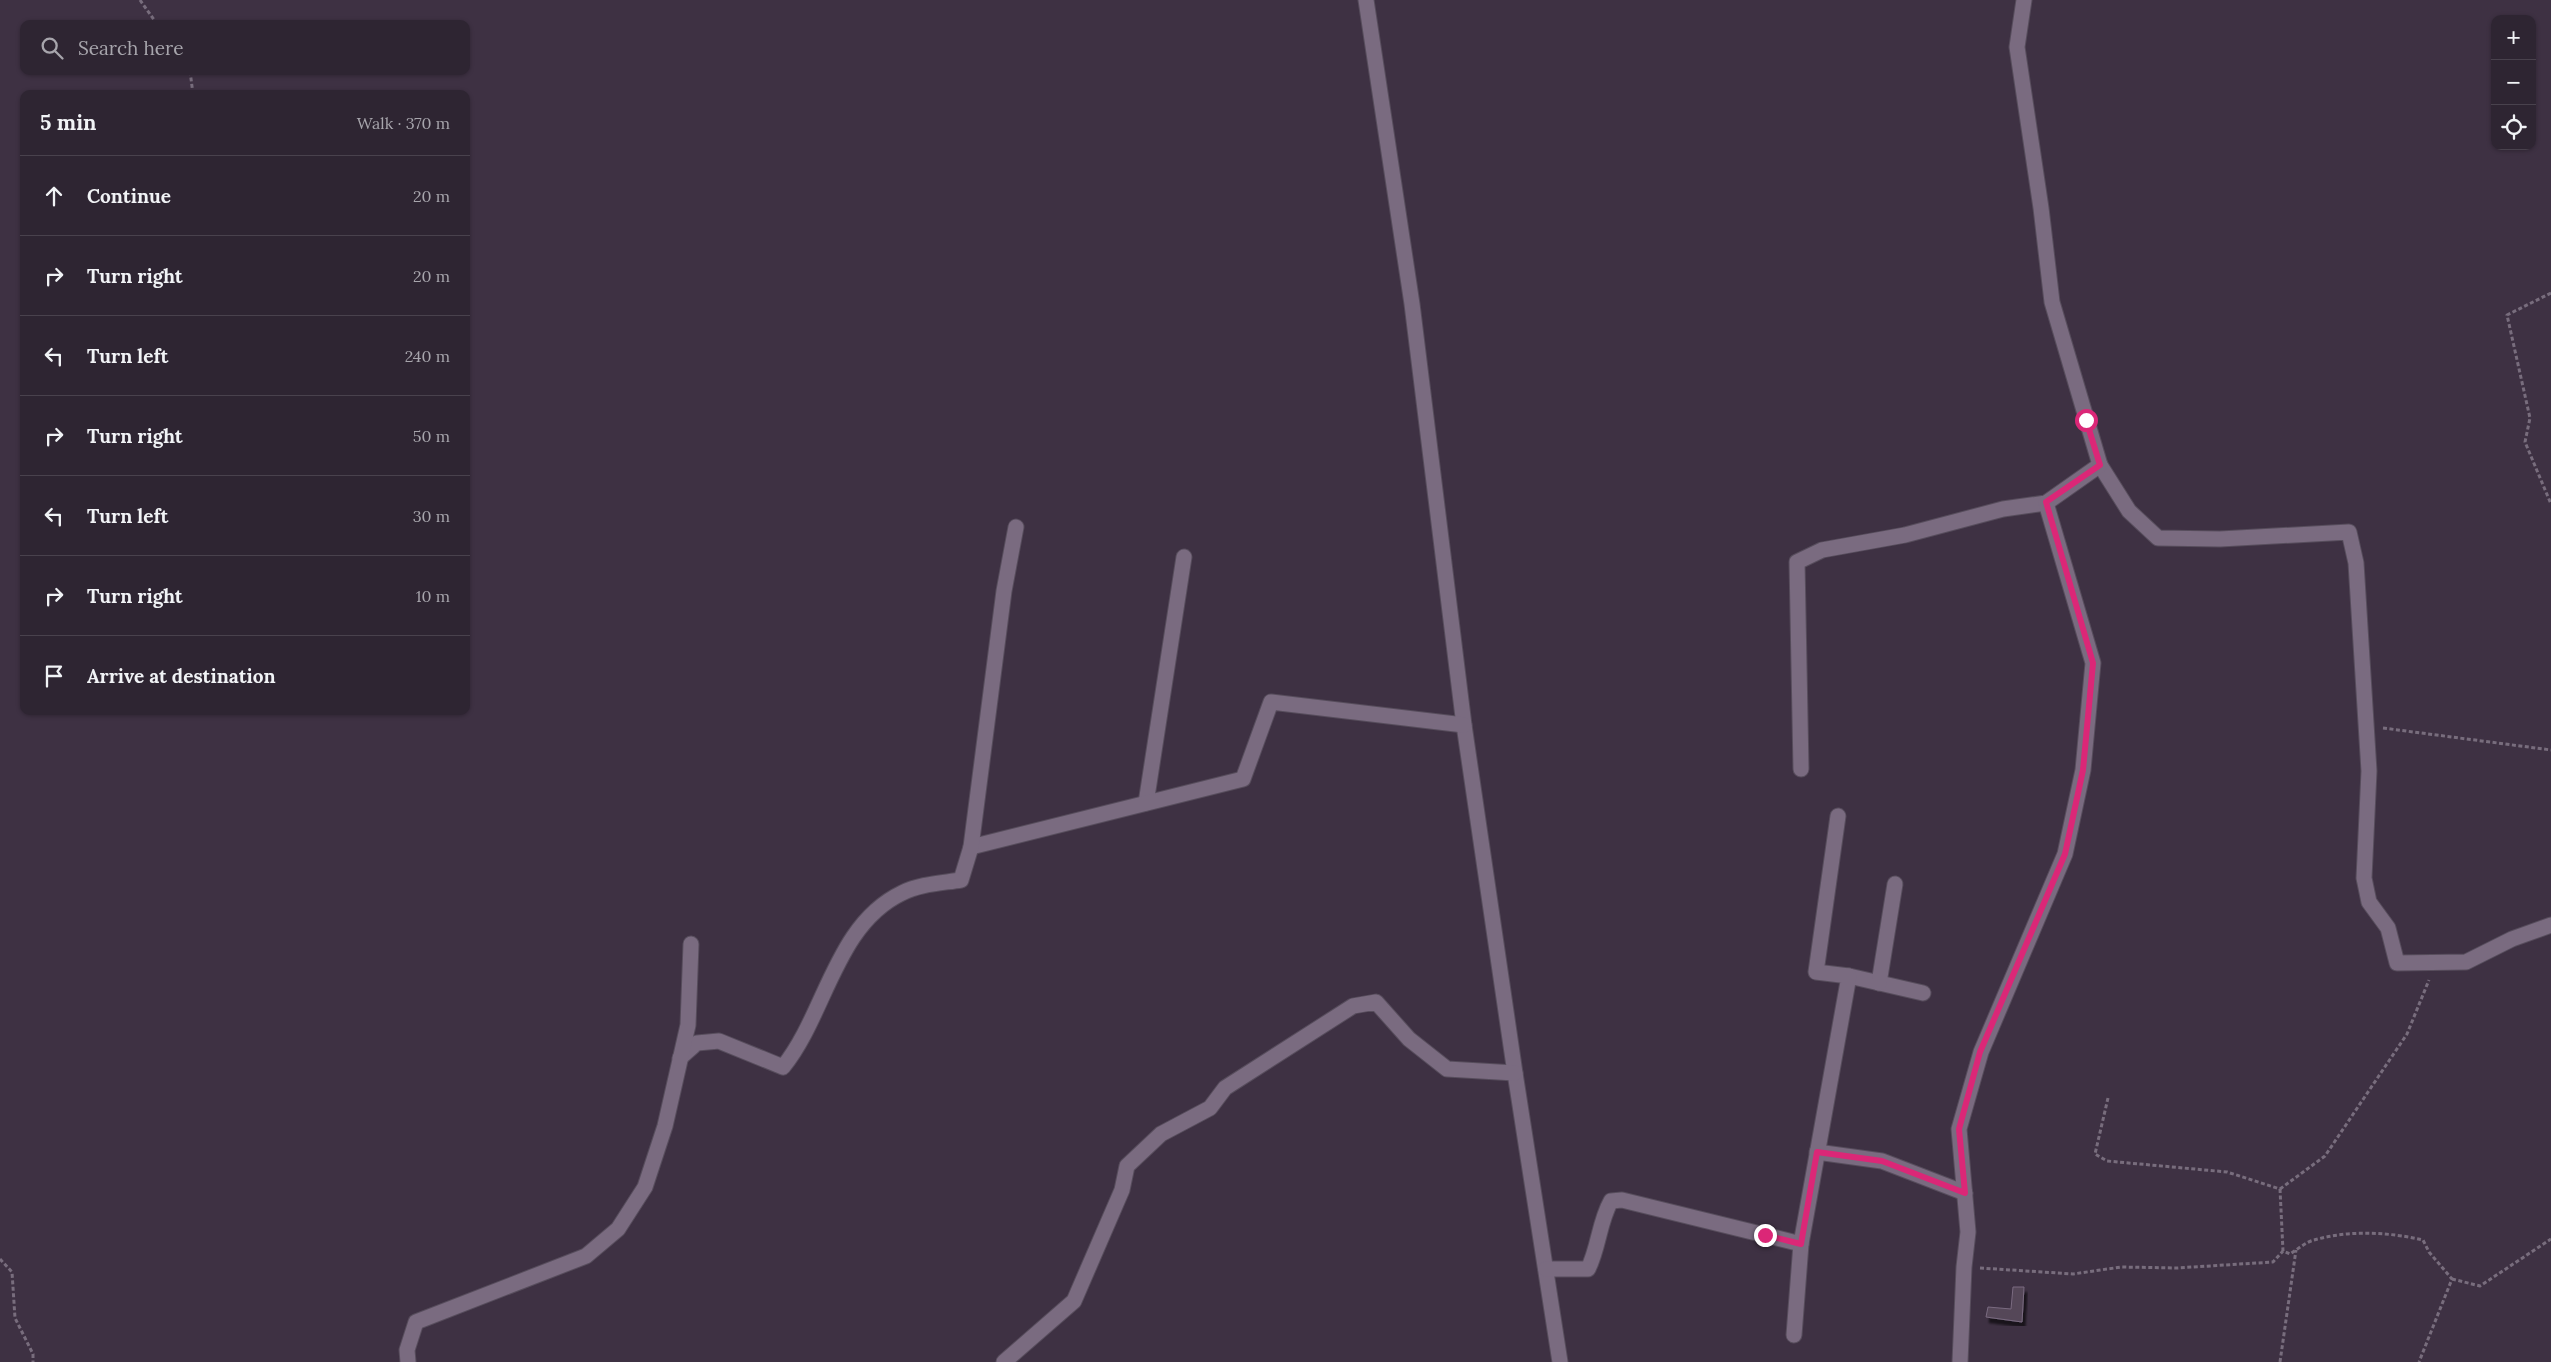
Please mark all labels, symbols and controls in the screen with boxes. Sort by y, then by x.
map controls [2491,15,2536,150]
button: + [2491,15,2536,60]
search box [20,20,470,75]
icon: search [38,34,66,62]
text: Search here [78,36,184,60]
button: − [2491,60,2536,105]
button: locate [2491,105,2536,150]
text: 5 min [40,109,96,136]
text: Walk · 370 m [357,113,450,133]
icon: ahead [40,182,68,210]
text: Continue [87,184,171,208]
text: 20 m [413,186,450,206]
icon: right [40,262,68,290]
text: Turn right [87,264,183,288]
text: 20 m [413,266,450,286]
icon: left [40,342,68,370]
text: Turn left [87,344,168,368]
text: 240 m [405,346,450,366]
route start [2075,409,2098,432]
icon: right [40,422,68,450]
text: Turn right [87,424,183,448]
text: 50 m [413,426,450,446]
icon: left [40,502,68,530]
text: Turn left [87,504,168,528]
text: 30 m [413,506,450,526]
icon: right [40,582,68,610]
text: Turn right [87,584,183,608]
text: 10 m [416,586,450,606]
icon: arrive [40,662,68,690]
text: Arrive at destination [87,664,276,688]
route end [1754,1224,1777,1247]

